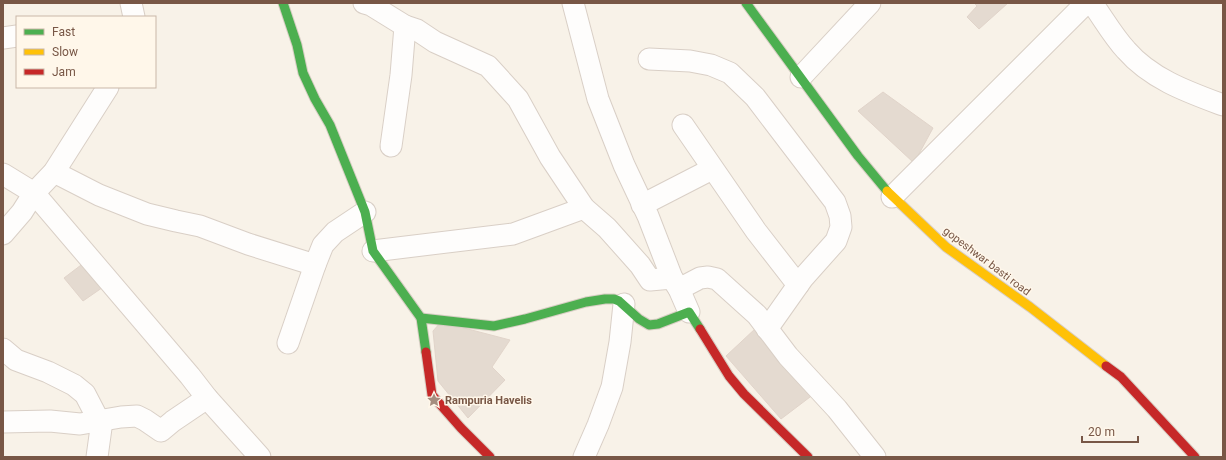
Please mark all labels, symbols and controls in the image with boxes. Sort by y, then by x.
legend [16,16,156,88]
text: Fast [52,25,75,39]
text: Slow [52,45,78,59]
text: Jam [52,65,76,79]
street label: gopeshwar basti road [941,224,1033,298]
place icon: Rampuria Havelis [426,392,442,408]
place label: Rampuria Havelis [445,394,532,407]
scale bar [1082,418,1138,444]
text: 20 m [1088,425,1115,439]

